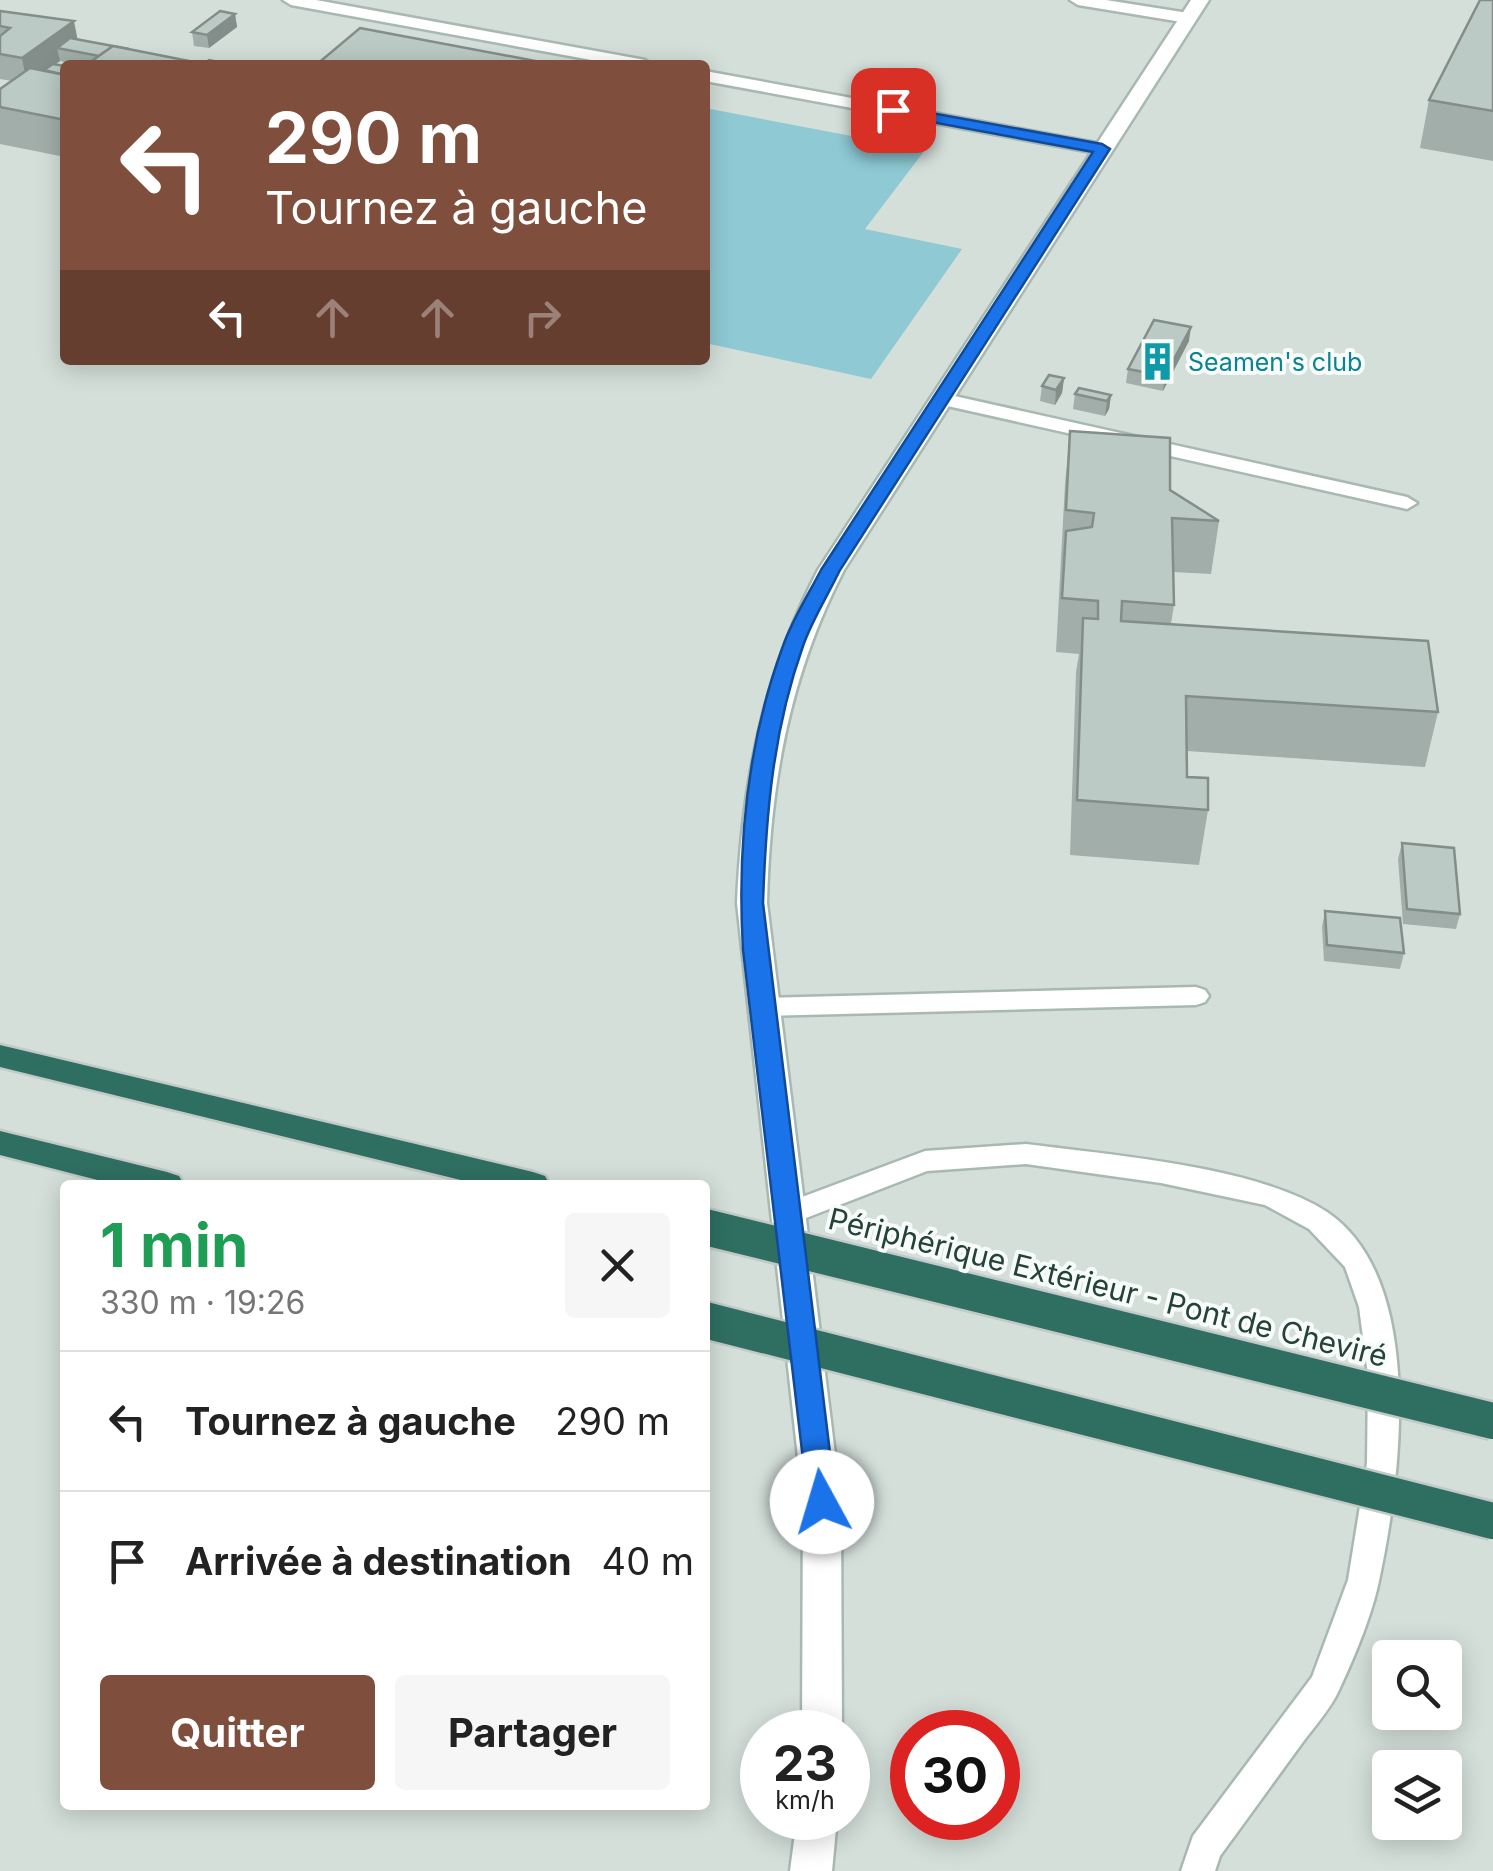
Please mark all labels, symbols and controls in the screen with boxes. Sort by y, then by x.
pin [851,68,936,153]
icon: arrive [866,83,921,138]
text: 290 m [265,95,482,180]
icon: left [100,100,230,230]
text: Tournez à gauche [265,180,647,235]
icon: left [200,290,255,345]
icon: ahead [305,290,360,345]
icon: ahead [410,290,465,345]
icon: right [515,290,570,345]
building icon: Seamen's club [1137,341,1179,383]
place label: Seamen's club [1188,347,1362,377]
street label: Périphérique Extérieur - Pont de Cheviré [825,1200,1391,1374]
text: 1 min [100,1209,248,1281]
button: close [565,1213,670,1318]
text: 330 m · 19:26 [100,1283,305,1322]
icon: left [100,1394,155,1449]
text: Tournez à gauche [185,1398,516,1444]
text: 290 m [555,1398,670,1444]
position arrow [770,1450,874,1554]
icon: arrive [100,1534,155,1589]
text: Arrivée à destination [185,1538,572,1584]
text: 40 m [602,1538,694,1584]
map controls [1372,1640,1462,1840]
button: search [1372,1640,1462,1730]
button: Quitter [100,1675,375,1790]
button: Partager [395,1675,670,1790]
speed limit sign: 30 [890,1710,1020,1840]
text: 23 [773,1733,837,1793]
button: layers [1372,1750,1462,1840]
text: km/h [775,1785,835,1815]

